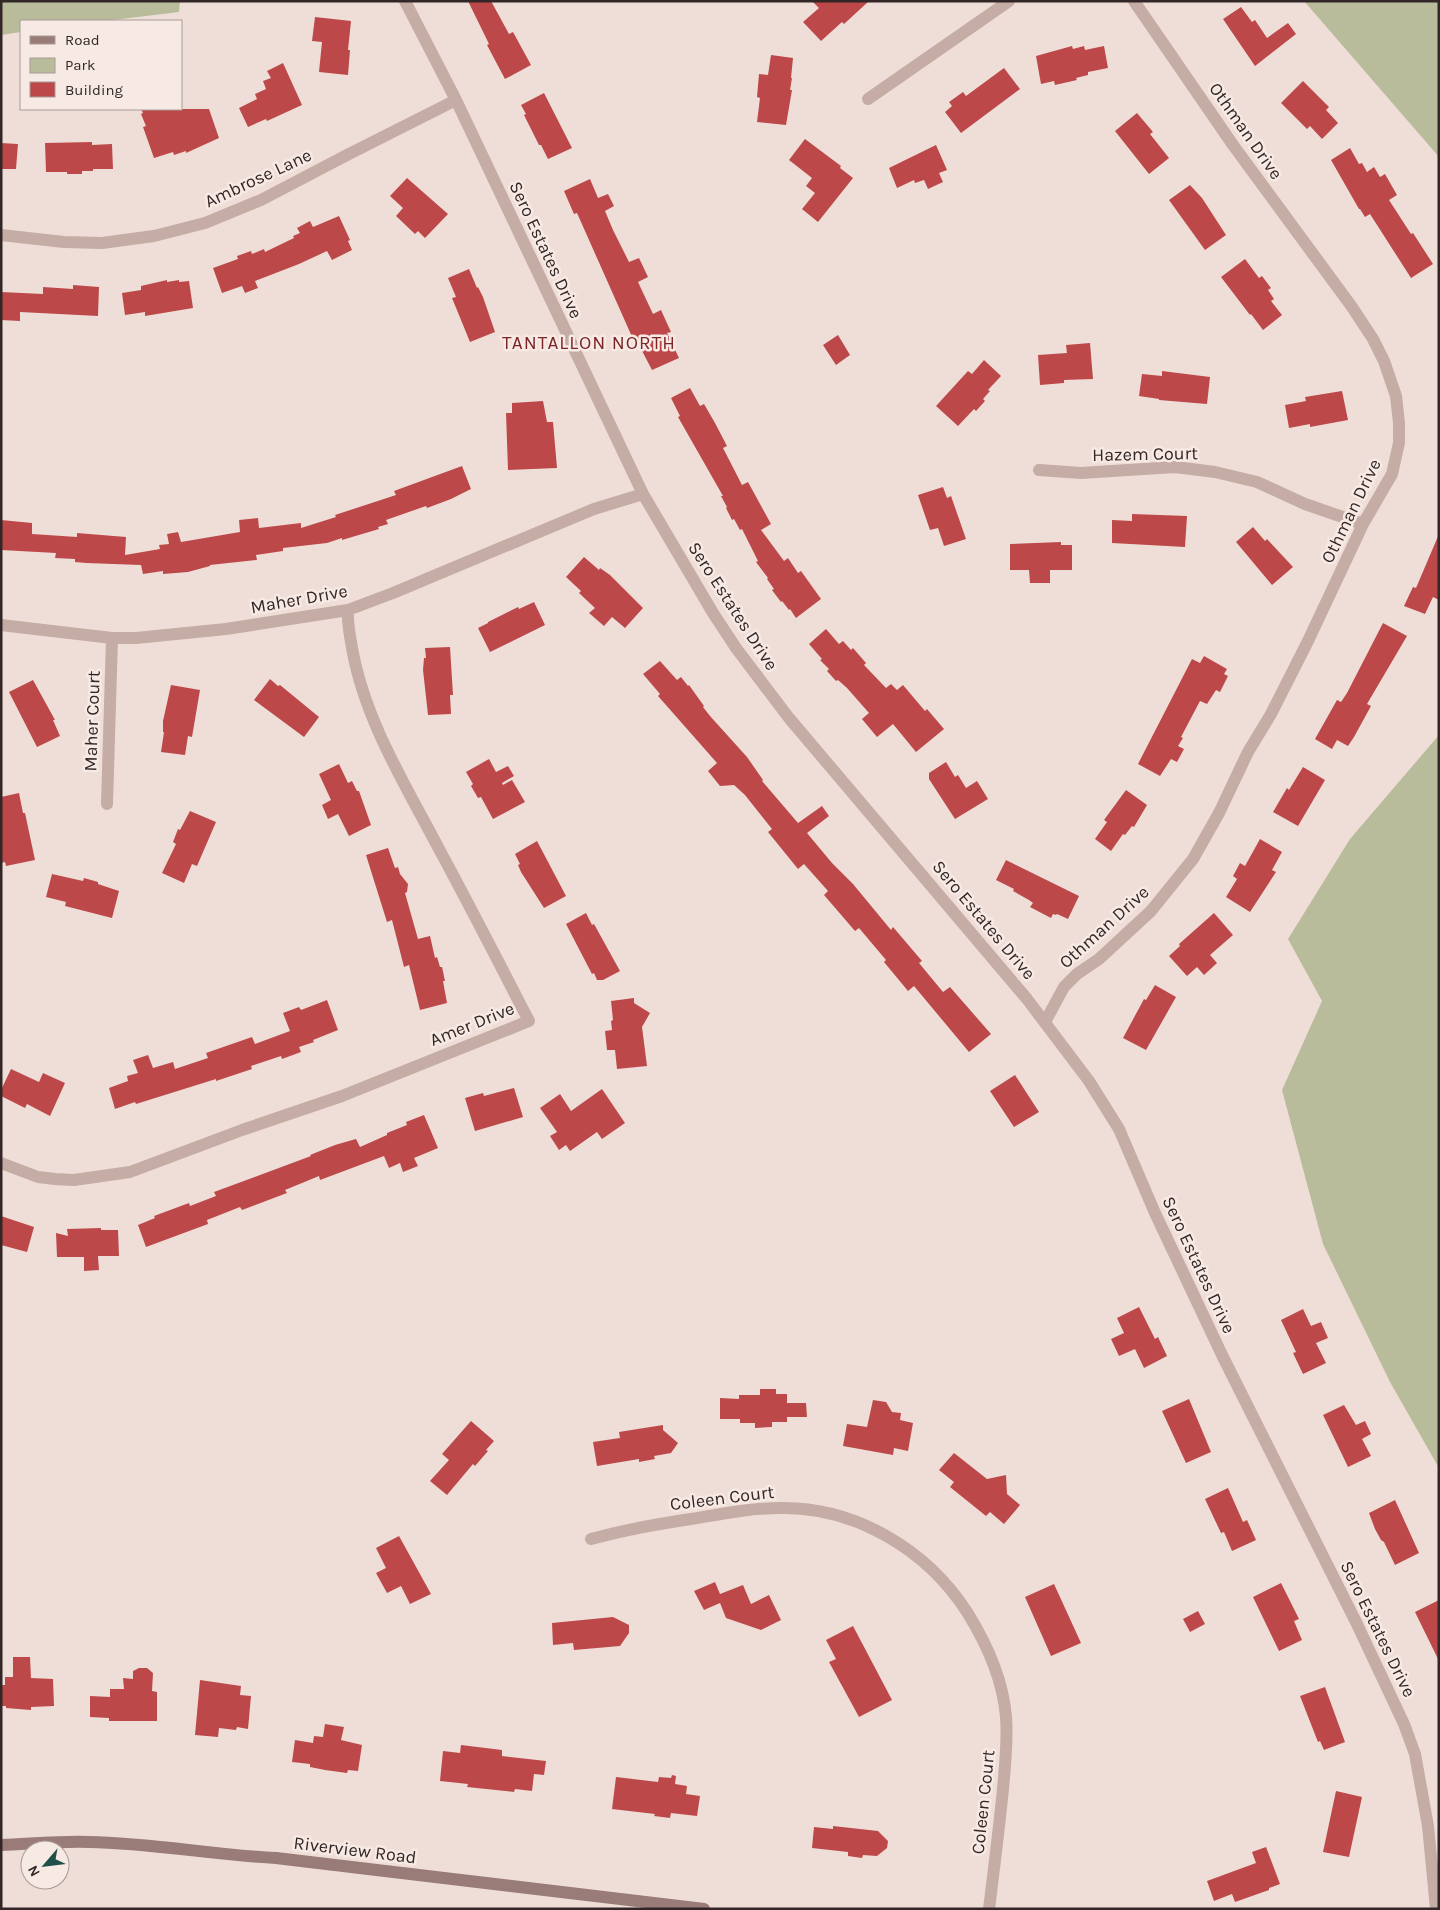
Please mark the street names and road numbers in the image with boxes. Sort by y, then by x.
street label: Othman Drive [1205,78,1287,184]
street label: Ambrose Lane [201,144,315,212]
street label: Sero Estates Drive [505,178,587,322]
street label: Hazem Court [1092,442,1198,466]
street label: Othman Drive [1316,455,1386,567]
street label: Sero Estates Drive [683,538,783,674]
street label: Maher Drive [249,580,349,618]
street label: Maher Court [79,670,105,772]
street label: Sero Estates Drive [928,856,1040,984]
street label: Othman Drive [1055,881,1153,973]
street label: Amer Drive [427,997,517,1051]
street label: Sero Estates Drive [1158,1193,1240,1337]
street label: Coleen Court [669,1481,775,1515]
street label: Sero Estates Drive [1336,1557,1420,1701]
street label: Coleen Court [967,1749,999,1855]
street label: Riverview Road [292,1832,418,1868]

